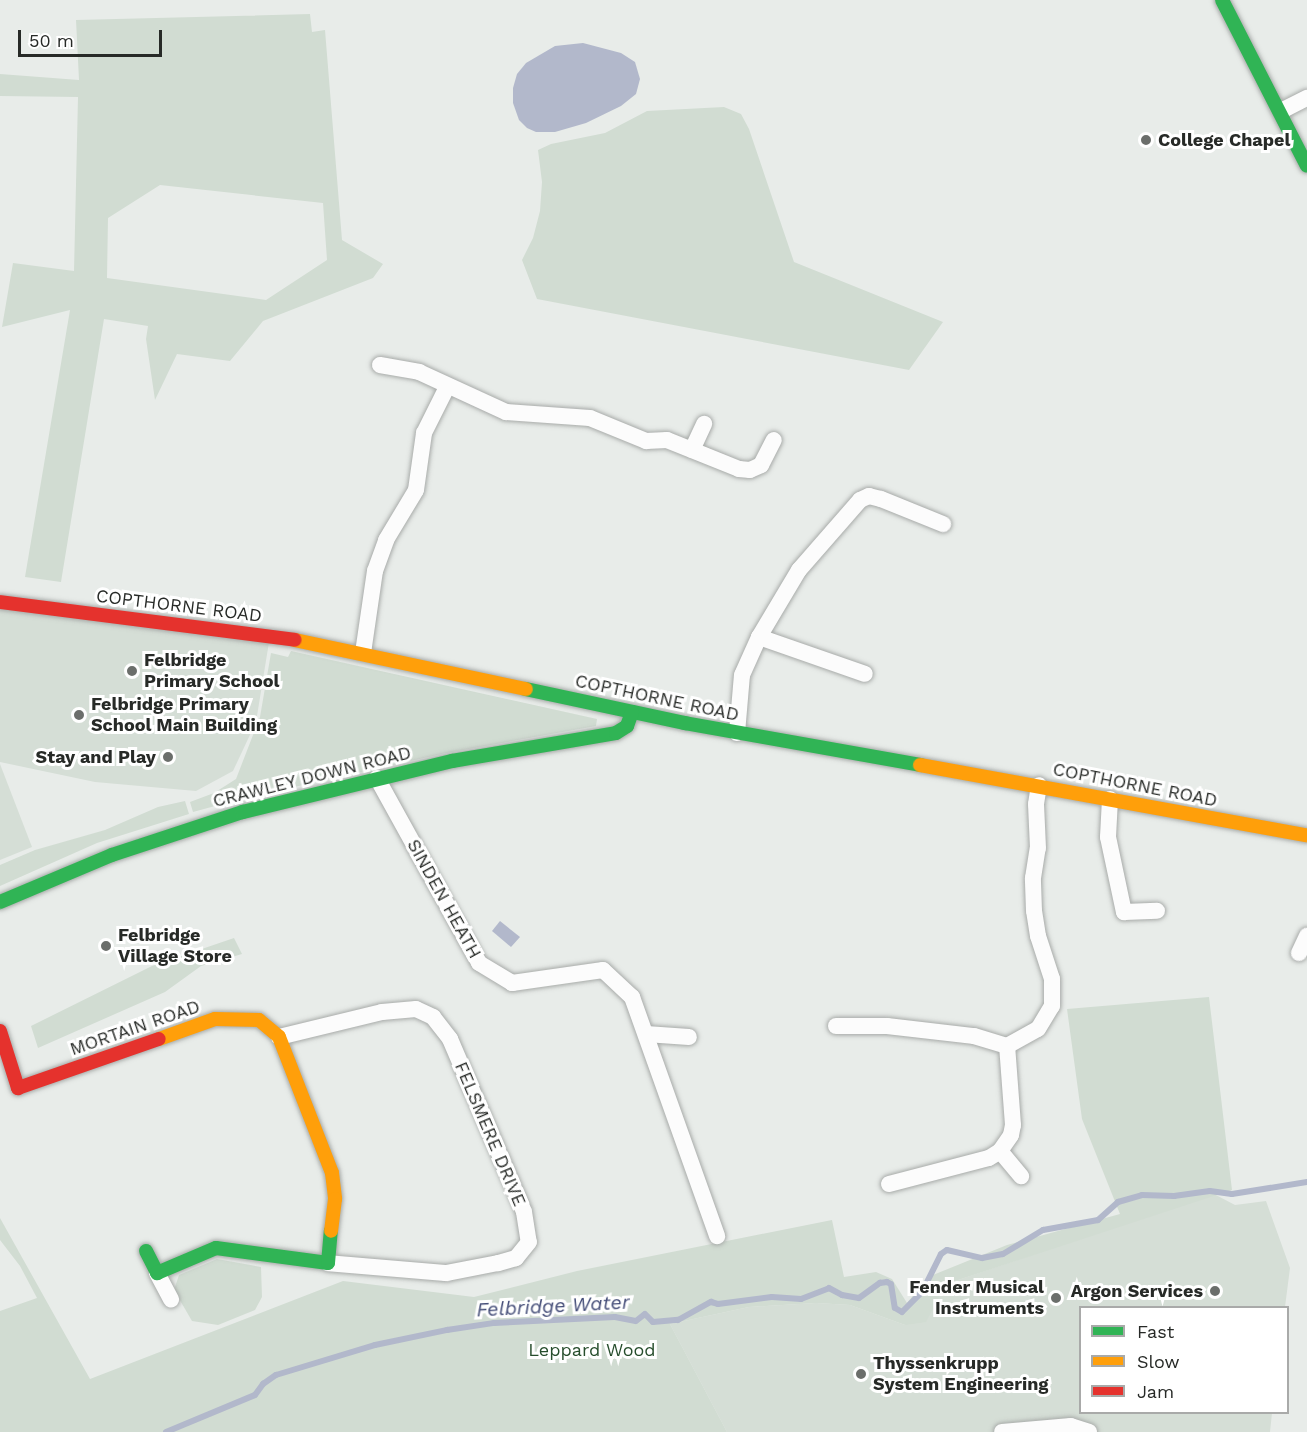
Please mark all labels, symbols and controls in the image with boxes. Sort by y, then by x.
scale bar [21,18,165,56]
text: 50 m [29,30,74,51]
place label: College Chapel [1158,129,1290,151]
marker: College Chapel [1139,133,1153,147]
street label: COPTHORNE ROAD [95,585,263,627]
place label: Felbridge Primary School [144,650,280,692]
marker: Felbridge Primary School [125,664,139,678]
street label: COPTHORNE ROAD [573,670,741,726]
place label: Felbridge Primary School Main Building [91,694,277,736]
marker: Felbridge Primary School Main Building [72,708,86,722]
street label: CRAWLEY DOWN ROAD [210,742,414,812]
place label: Stay and Play [35,746,156,768]
marker: Stay and Play [161,750,175,764]
street label: COPTHORNE ROAD [1051,758,1219,812]
street label: SINDEN HEATH [402,836,486,962]
place label: Felbridge Village Store [118,925,232,968]
marker: Felbridge Village Store [99,939,113,953]
street label: MORTAIN ROAD [67,996,203,1060]
street label: FELSMERE DRIVE [450,1059,530,1209]
place label: Fender Musical Instruments [909,1277,1044,1320]
place label: Argon Services [1071,1280,1203,1302]
marker: Argon Services [1208,1284,1222,1298]
water label: Felbridge Water [476,1290,630,1322]
marker: Fender Musical Instruments [1049,1291,1063,1305]
legend [1079,1306,1289,1414]
text: Fast [1137,1321,1174,1342]
park label: Leppard Wood [528,1339,656,1361]
text: Slow [1137,1351,1180,1372]
place label: Thyssenkrupp System Engineering [873,1353,1048,1396]
marker: Thyssenkrupp System Engineering [854,1367,868,1381]
text: Jam [1137,1381,1174,1402]

